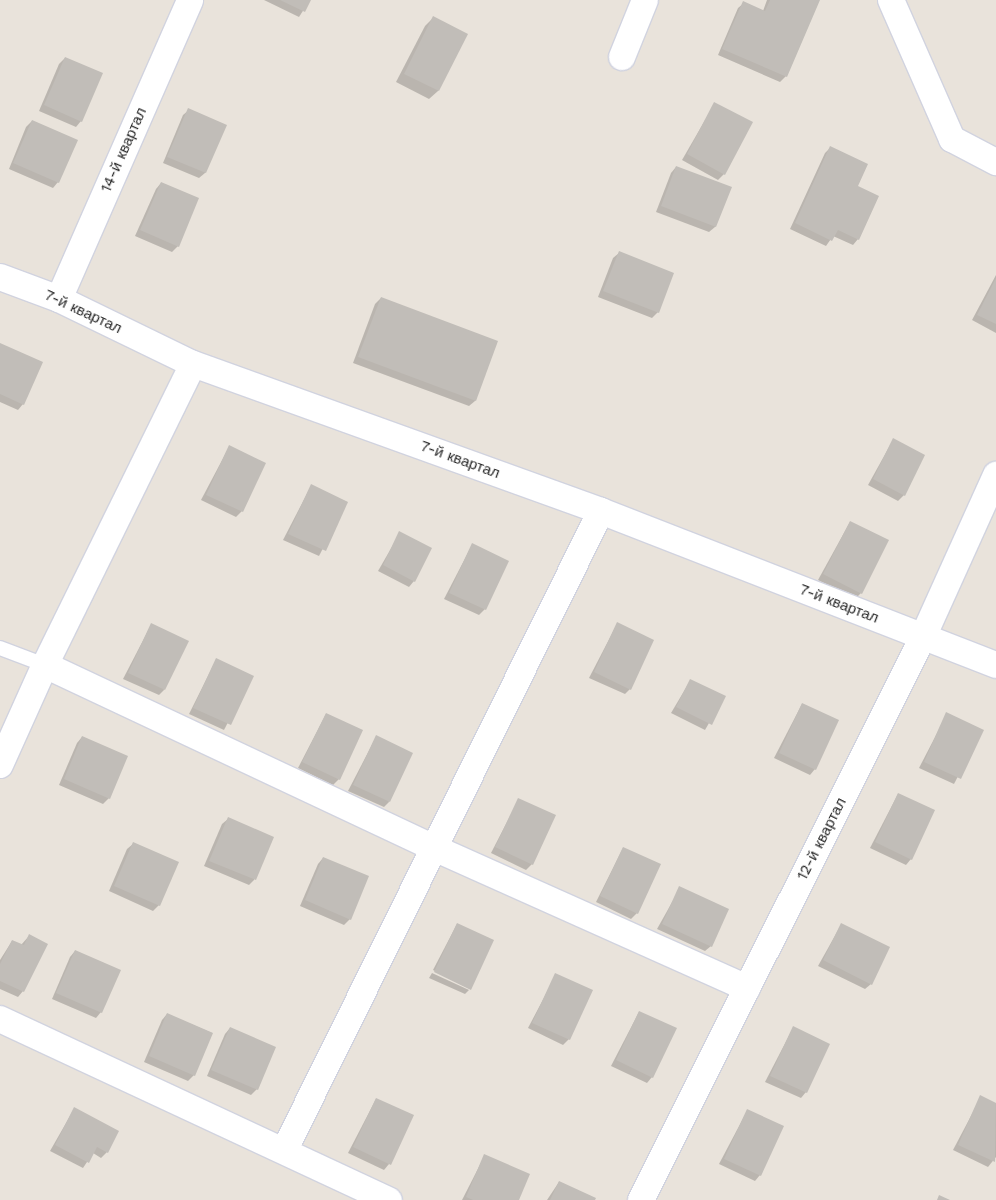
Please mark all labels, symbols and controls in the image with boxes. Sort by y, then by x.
street label: 14-й квартал [97,105,151,195]
street label: 7-й квартал [41,286,125,338]
street label: 7-й квартал [418,437,502,483]
street label: 7-й квартал [797,581,881,627]
street label: 12-й квартал [794,795,850,883]

